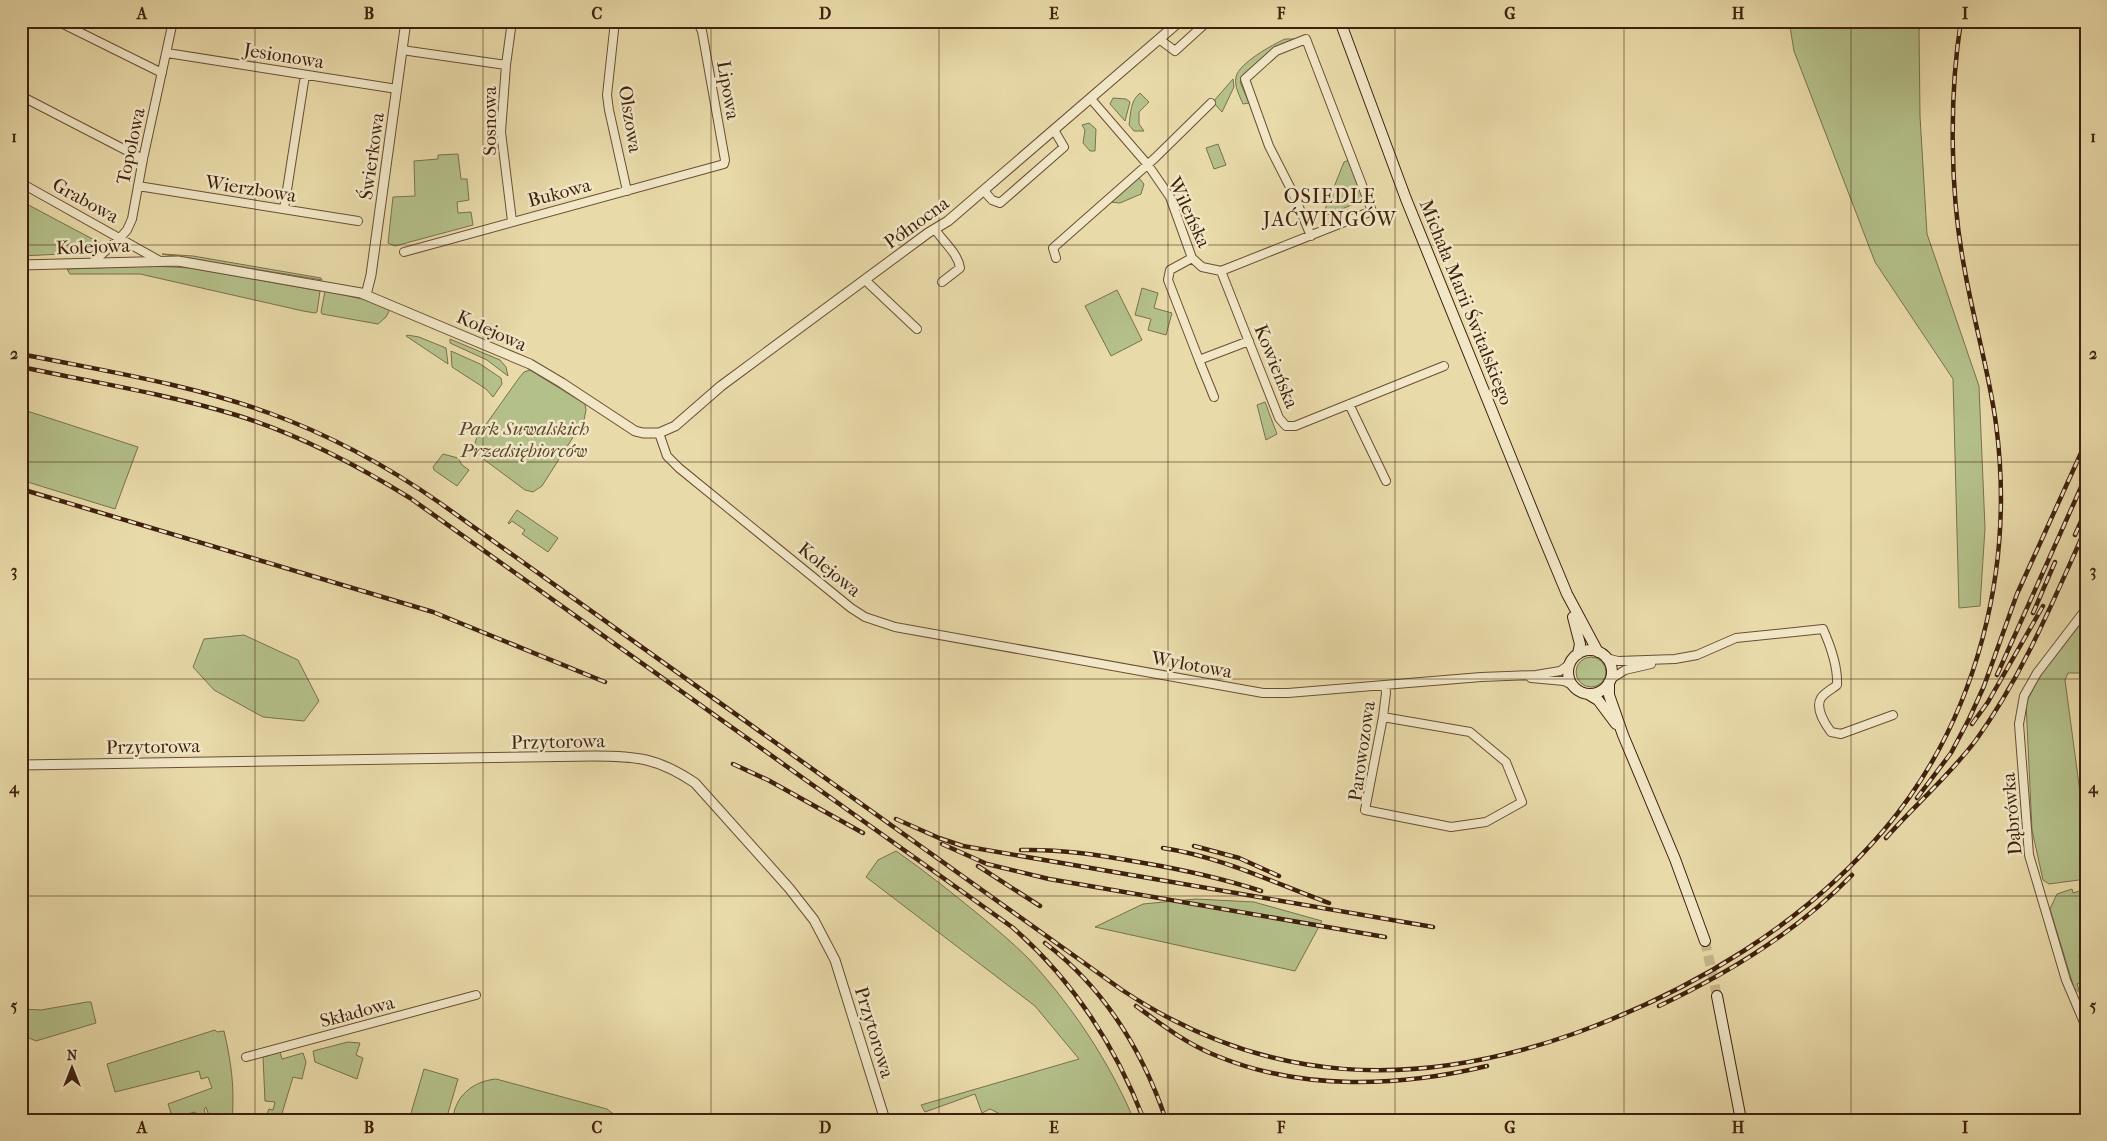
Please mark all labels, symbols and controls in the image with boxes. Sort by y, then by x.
text: A [136,4,148,23]
text: B [364,4,374,23]
text: C [592,4,603,23]
text: D [819,4,831,23]
text: E [1049,4,1059,23]
text: F [1276,4,1286,23]
text: G [1504,4,1516,23]
text: H [1732,4,1745,23]
text: I [1962,4,1969,23]
street label: Jesionowa [240,38,326,73]
street label: Lipowa [712,59,744,121]
street label: Olszowa [614,84,646,155]
street label: Sosnowa [479,86,501,156]
street label: Topolowa [112,106,150,186]
street label: Świerkowa [354,111,389,201]
text: 1 [11,127,17,146]
text: 1 [2090,127,2096,146]
street label: Wierzbowa [203,171,298,207]
street label: Wileńska [1163,173,1215,251]
street label: Grabowa [49,174,123,228]
street label: Bukowa [525,174,593,212]
district label: OSIEDLE JAĆWINGÓW [1261,185,1397,231]
street label: Północna [880,192,953,254]
street label: Michała Marii Świtalskiego [1415,196,1518,409]
street label: Kolejowa [56,235,131,259]
street label: Kolejowa [453,306,530,356]
street label: Kowieńska [1249,321,1303,412]
text: 2 [10,344,18,363]
text: 2 [2089,344,2097,363]
park label: Park Suwalskich Przedsiębiorców [458,418,590,462]
street label: Kolejowa [794,538,865,602]
text: 3 [11,561,17,581]
text: 3 [2090,561,2096,581]
street label: Wylotowa [1149,647,1234,683]
street label: Parowozowa [1344,699,1380,803]
street label: Przytorowa [511,730,606,754]
street label: Przytorowa [106,735,201,759]
street label: Dąbrówka [1997,772,2027,856]
text: 4 [8,778,20,798]
text: 4 [2087,778,2099,798]
street label: Przytorowa [850,984,898,1081]
street label: Składowa [318,991,397,1032]
text: 5 [11,996,18,1015]
text: 5 [2090,996,2097,1015]
north arrow [48,1044,98,1094]
text: N [67,1047,78,1064]
text: A [136,1118,148,1137]
text: B [364,1118,374,1137]
text: C [592,1118,603,1137]
text: D [819,1118,831,1137]
text: E [1049,1118,1059,1137]
text: F [1276,1118,1286,1137]
text: G [1504,1118,1516,1137]
text: H [1732,1118,1745,1137]
text: I [1962,1118,1969,1137]

